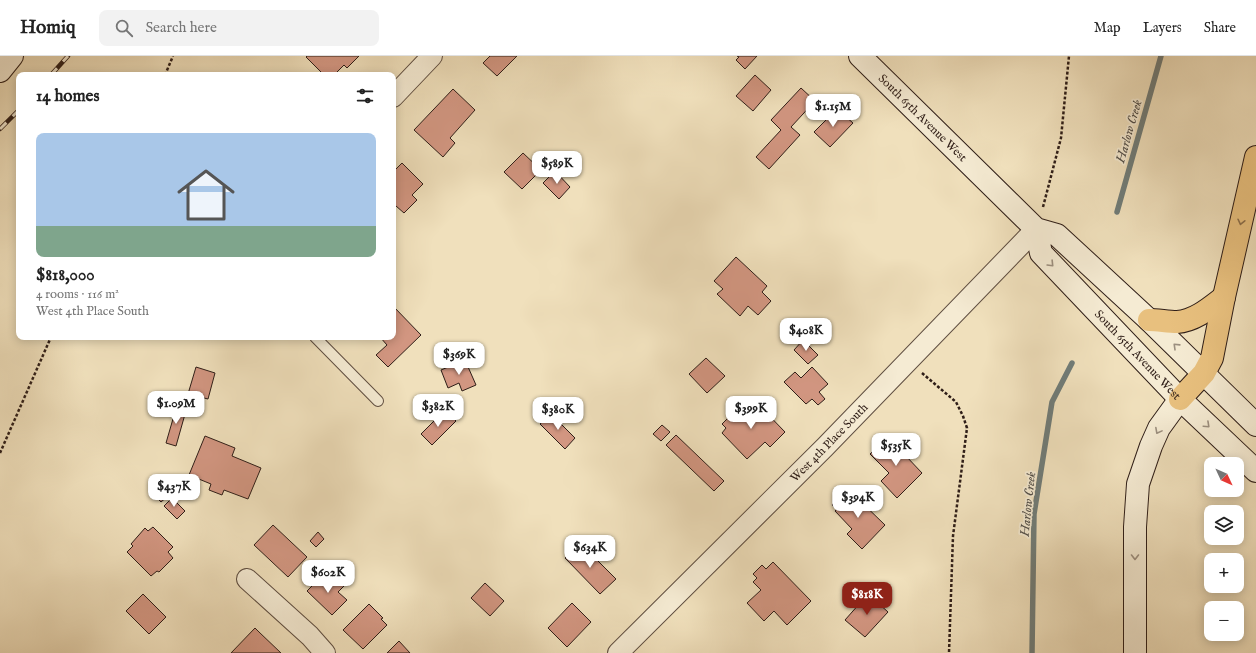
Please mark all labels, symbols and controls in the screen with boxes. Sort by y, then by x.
search box [99,10,379,46]
text: Homiq [20,16,75,40]
icon: search [113,17,135,39]
text: Search here [145,18,217,37]
text: Map [1094,19,1121,37]
text: Layers [1143,19,1182,37]
text: Share [1204,19,1236,37]
street label: South 65th Avenue West [875,71,970,165]
icon: filters [354,85,376,107]
text: 14 homes [36,86,99,107]
pin: $1.15M [800,94,866,128]
water label: Harlow Creek [1112,97,1147,166]
text: $1.15M [815,98,851,115]
pin: $589K [529,151,585,185]
text: $589K [541,155,573,172]
icon: home [170,159,242,231]
one-way arrow [1238,219,1246,225]
one-way arrow [1046,259,1054,267]
text: $818,000 [36,265,95,286]
text: 4 rooms · 116 m² [36,286,119,303]
text: West 4th Place South [36,303,149,320]
street label: South 65th Avenue West [1091,307,1184,403]
pin: $408K [778,318,834,352]
text: $408K [789,322,823,339]
pin: $369K [431,342,487,376]
one-way arrow [1173,343,1181,350]
text: $369K [443,346,475,363]
pin: $1.09M [143,391,209,425]
pin: $382K [410,394,466,428]
text: $1.09M [156,395,196,412]
pin: $399K [723,396,779,430]
pin: $380K [530,397,586,431]
text: $382K [422,398,454,415]
text: $399K [735,400,767,417]
street label: West 4th Place South [787,400,872,485]
text: $380K [542,401,574,418]
one-way arrow [1202,420,1210,428]
one-way arrow [1155,427,1163,434]
pin: $535K [868,433,924,467]
text: $535K [881,437,911,454]
north arrow [1204,457,1244,497]
map controls [1204,457,1244,641]
water label: Harlow Creek [1017,470,1040,538]
pin: $437K [146,474,202,508]
text: $437K [157,478,191,495]
pin: $394K [830,485,886,519]
text: $394K [841,489,875,506]
button: layers [1204,505,1244,545]
pin: $634K [562,535,618,569]
text: $634K [573,539,607,556]
button: + [1204,553,1244,593]
one-way arrow [1131,554,1139,560]
pin: $602K [300,560,356,594]
text: $602K [311,564,345,581]
pin: $818K [839,582,895,616]
text: $818K [851,586,883,603]
button: − [1204,601,1244,641]

